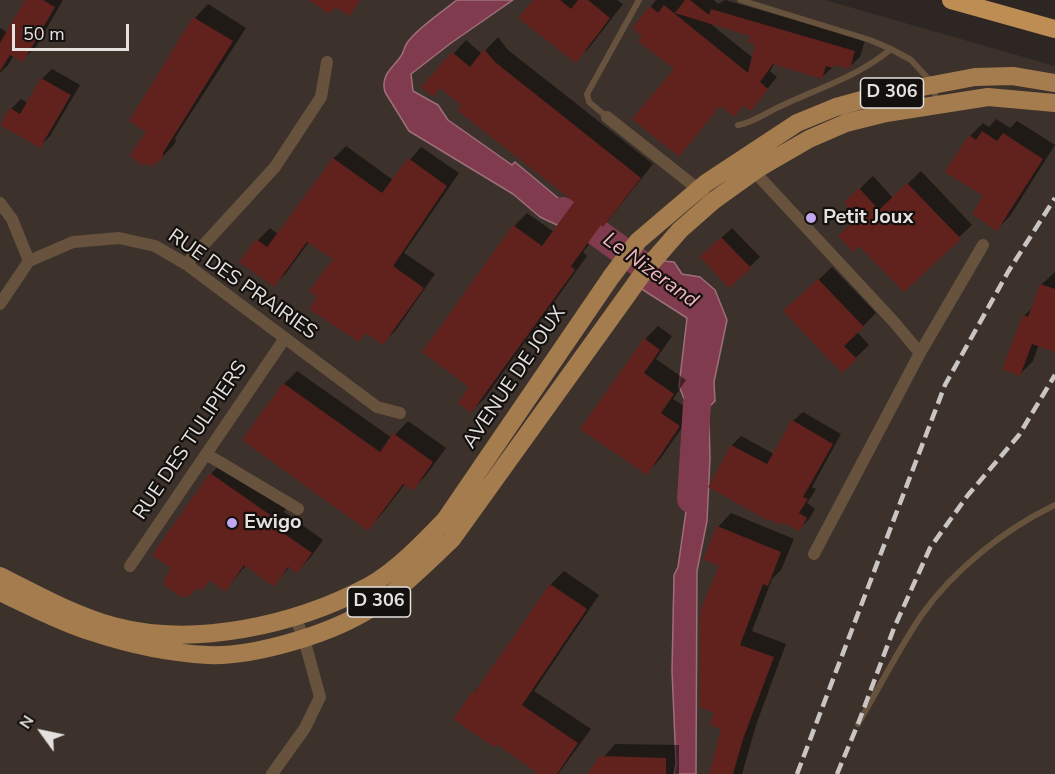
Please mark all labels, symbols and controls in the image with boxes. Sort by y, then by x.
scale bar [15,12,132,50]
text: 50 m [23,22,65,46]
road number: D 306 [860,78,924,108]
place label: Petit Joux [823,206,913,230]
marker: Petit Joux [804,211,818,225]
street label: RUE DES PRAIRIES [163,225,321,345]
water label: Le Nizerand [597,228,703,314]
street label: AVENUE DE JOUX [459,303,571,453]
street label: RUE DES TULIPIERS [129,357,253,525]
place label: Ewigo [244,511,302,535]
marker: Ewigo [225,516,239,530]
road number: D 306 [348,587,410,617]
north arrow [12,702,72,762]
text: N [14,711,39,733]

